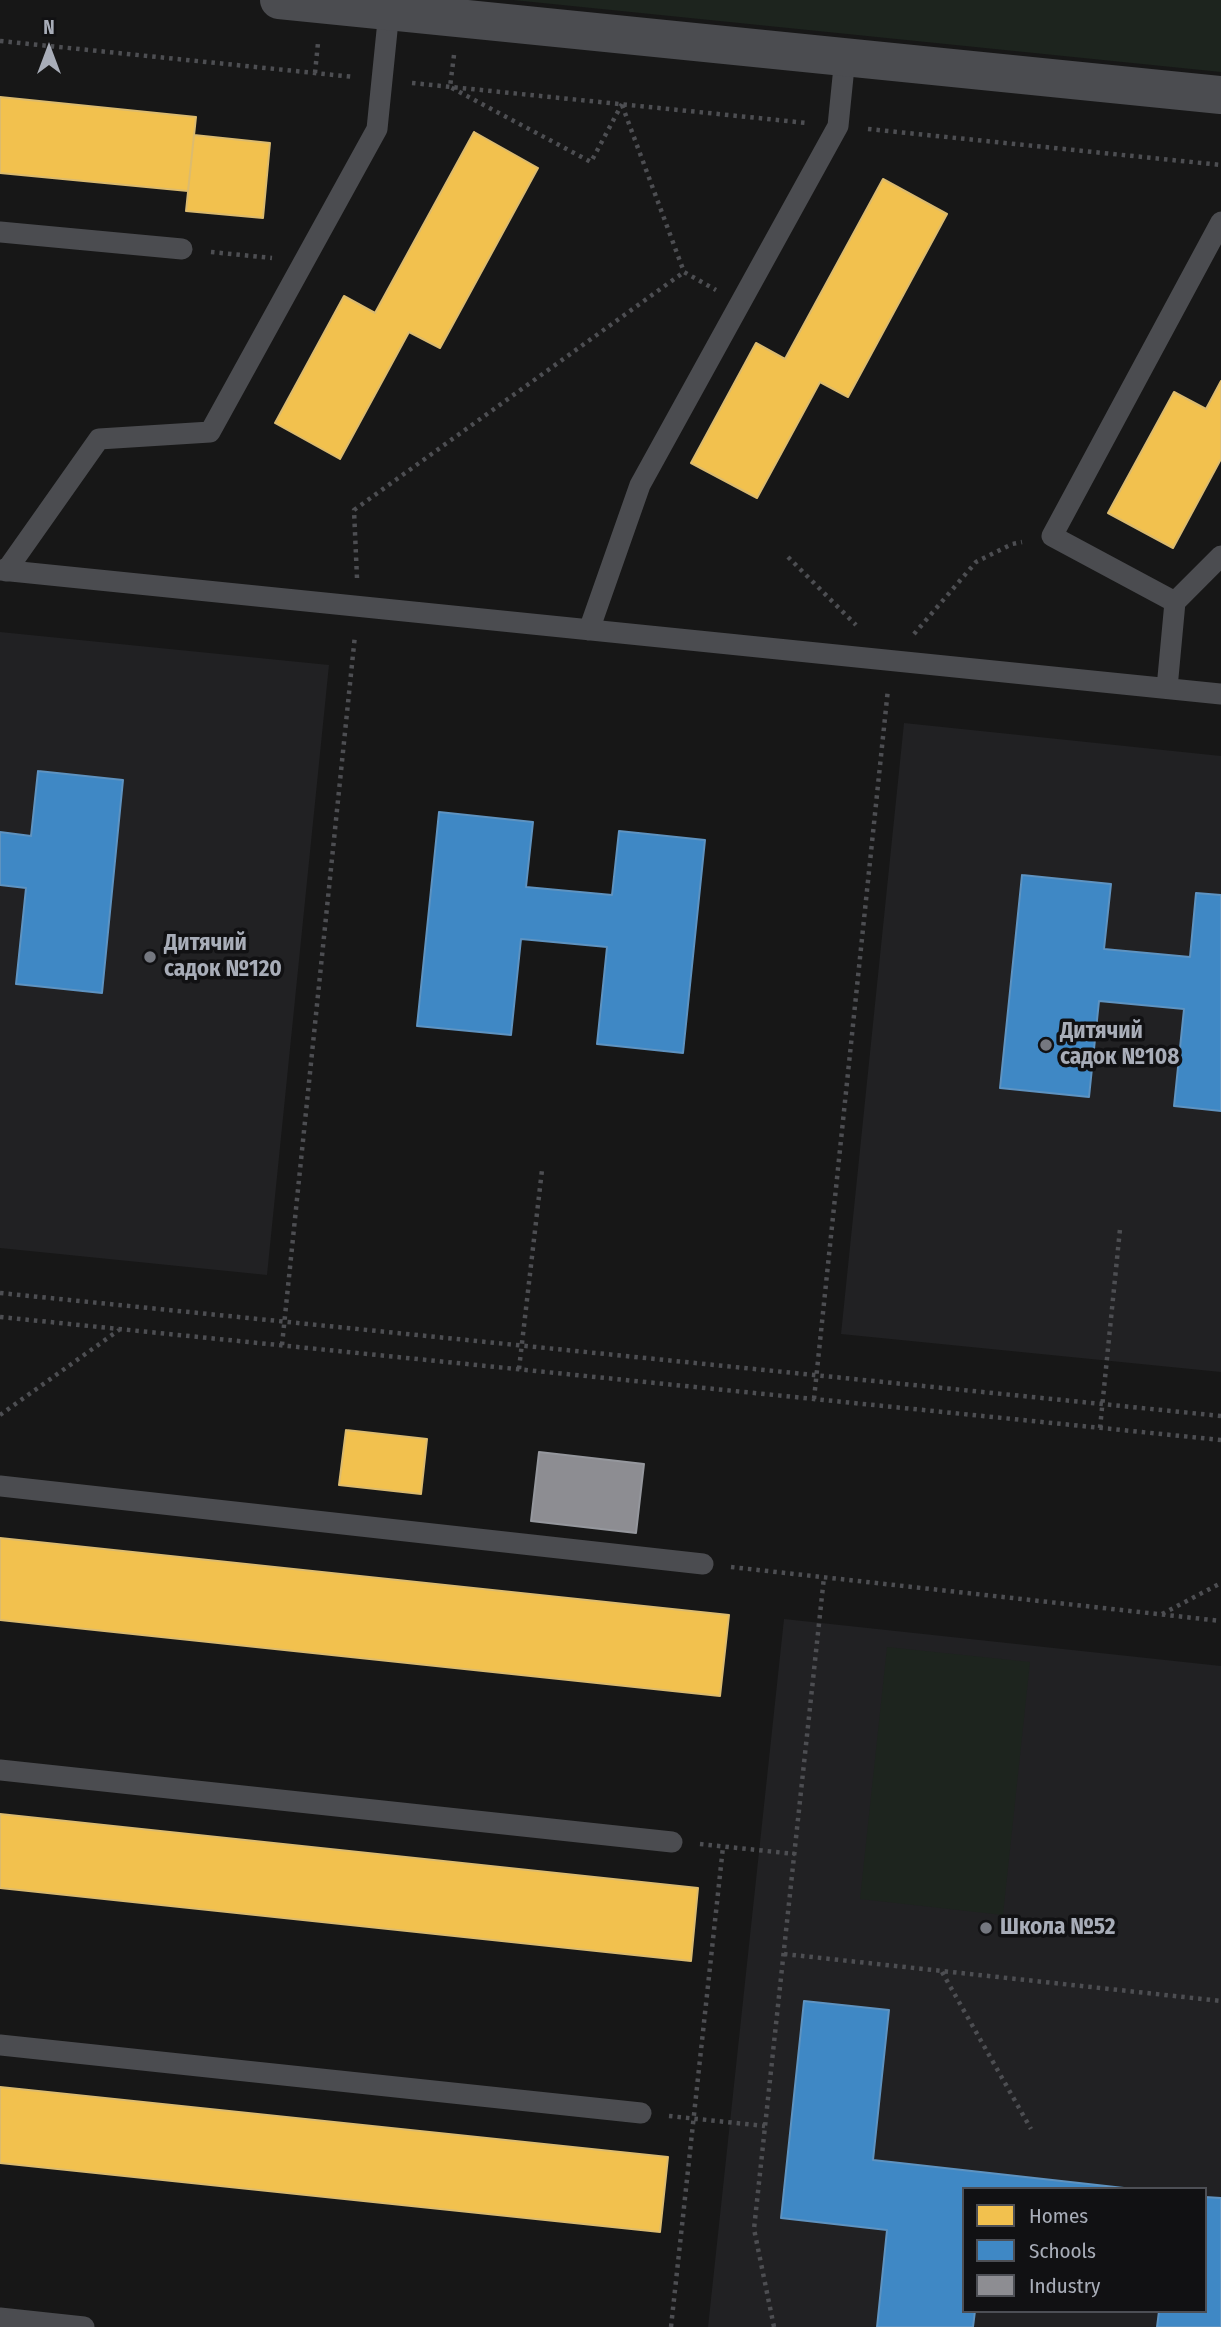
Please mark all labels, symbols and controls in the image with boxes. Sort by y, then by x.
north arrow [14,14,84,84]
text: N [43,16,55,39]
place label: Дитячий садок №120 [164,930,282,984]
marker: Дитячий садок №120 [142,949,158,965]
place label: Дитячий садок №108 [1060,1018,1179,1072]
marker: Дитячий садок №108 [1038,1037,1054,1053]
place label: Школа №52 [1000,1914,1115,1942]
marker: Школа №52 [978,1920,994,1936]
legend [962,2187,1207,2313]
text: Homes [1029,2203,1088,2229]
text: Schools [1029,2238,1096,2264]
text: Industry [1029,2273,1100,2299]

